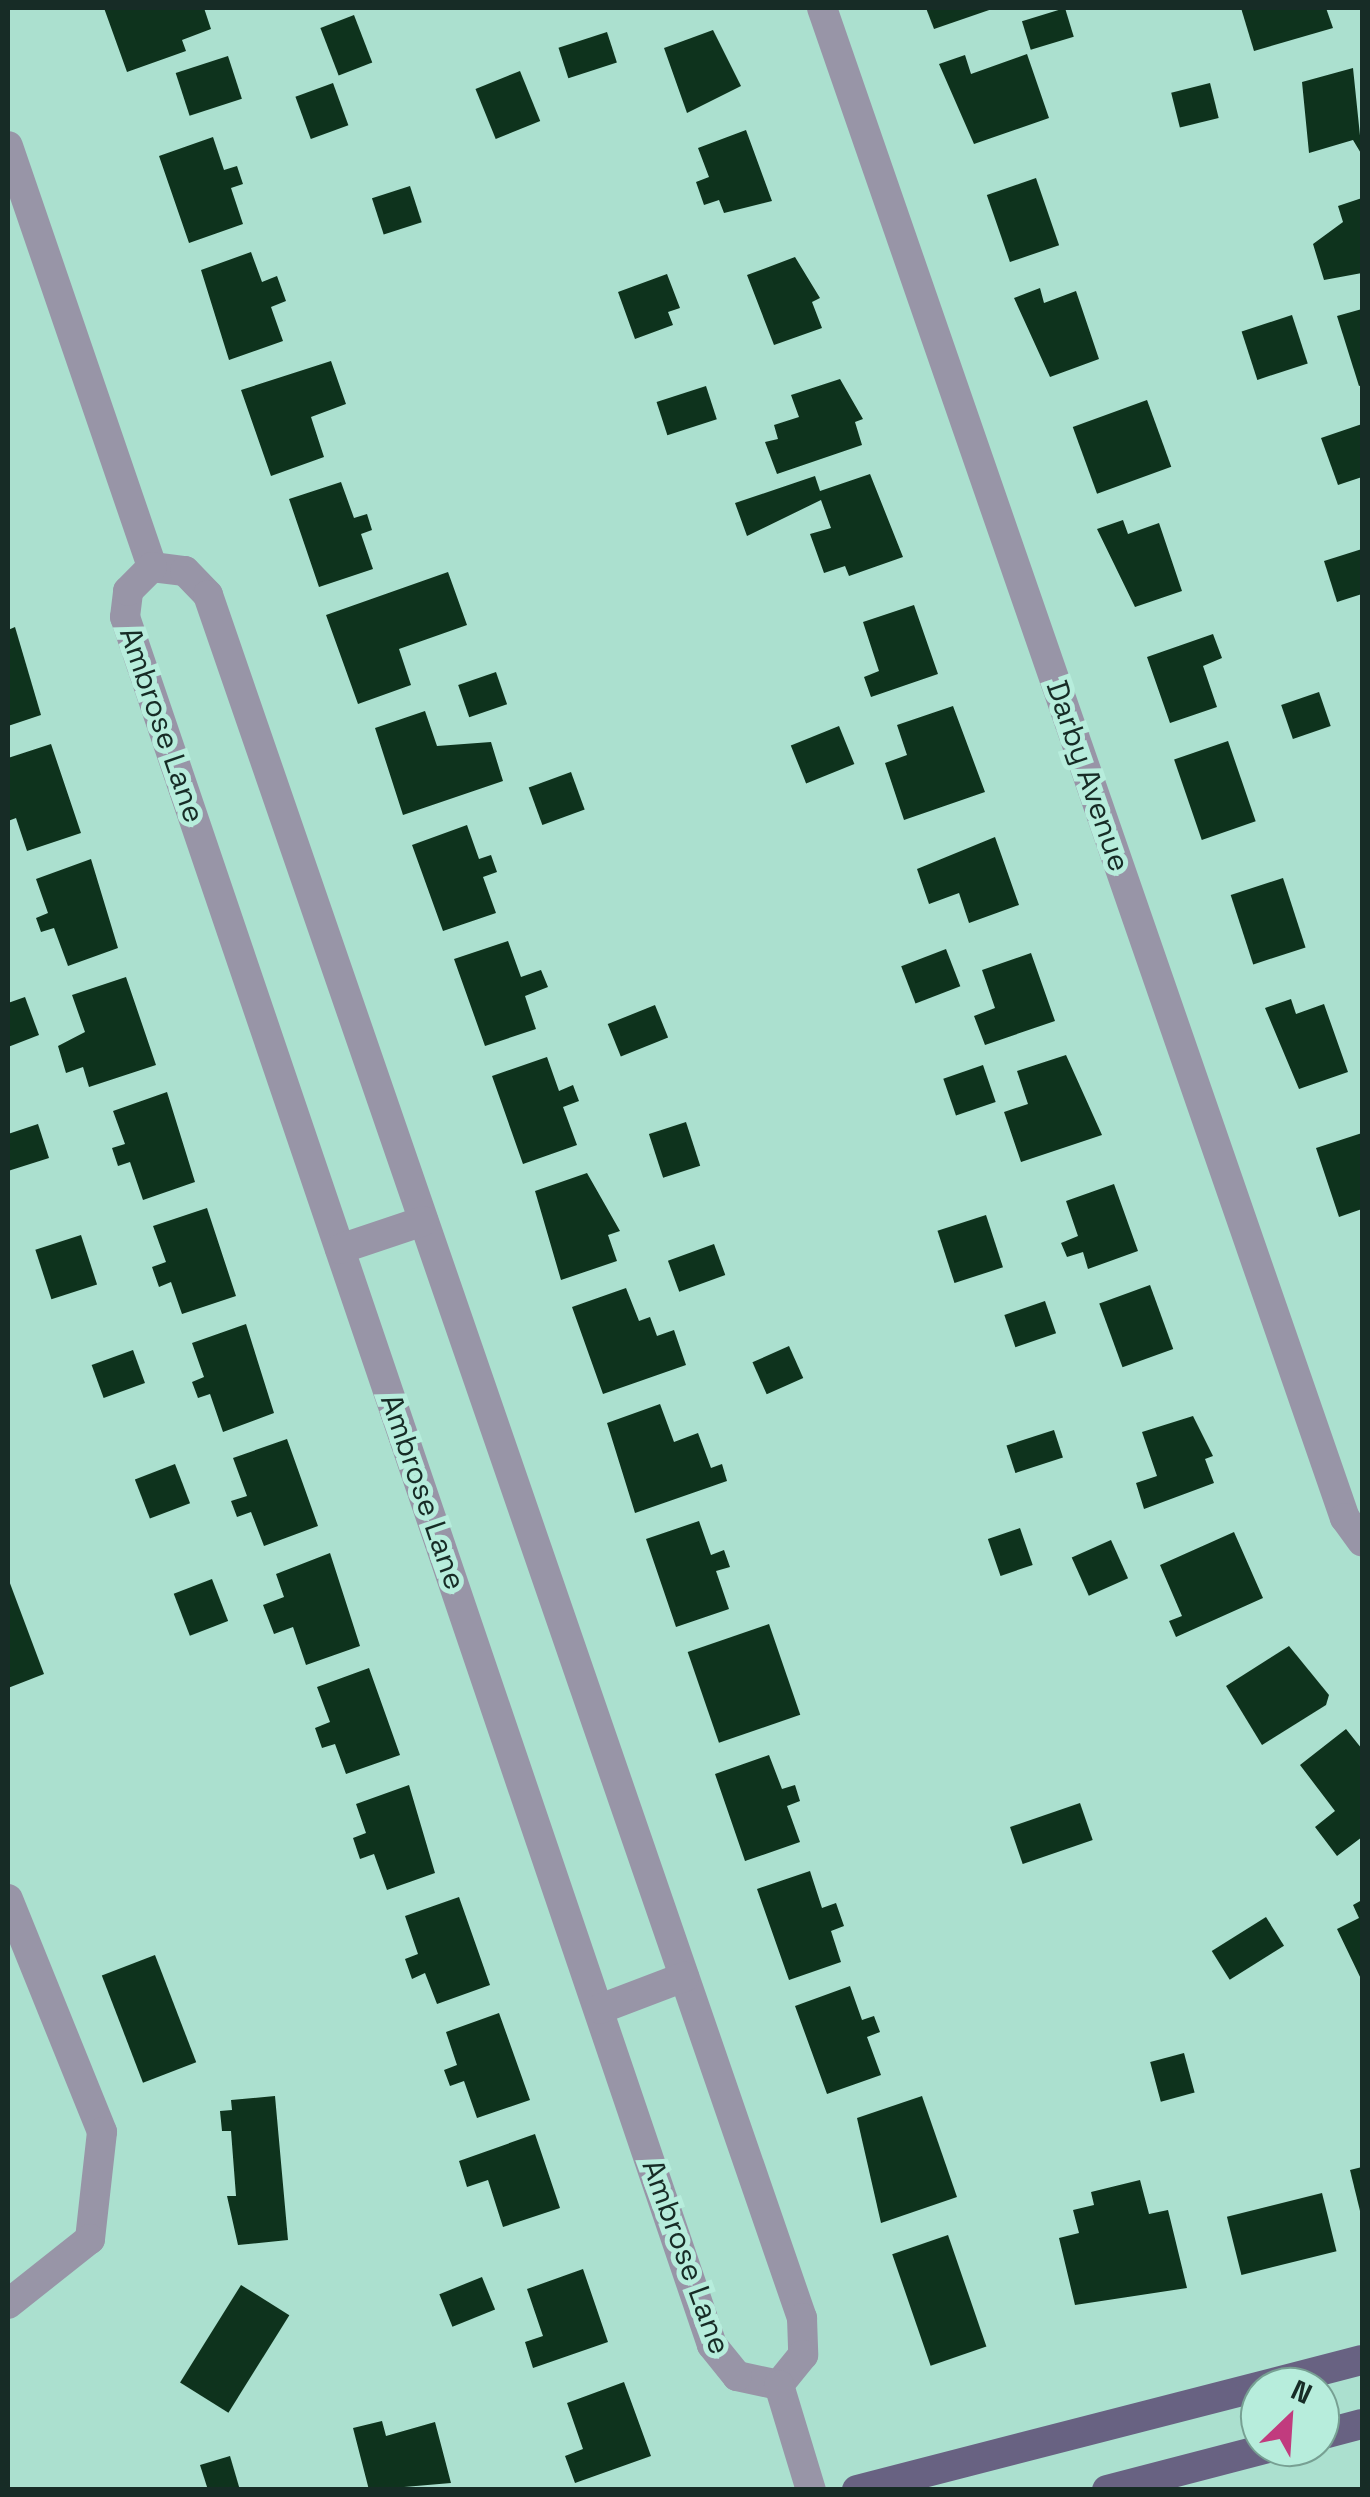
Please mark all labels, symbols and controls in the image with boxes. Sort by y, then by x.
street label: Ambrose Lane [112,623,212,827]
street label: Darby Avenue [1038,676,1138,876]
street label: Ambrose Lane [373,1390,473,1594]
street label: Ambrose Lane [634,2155,738,2359]
north arrow [1240,2367,1340,2467]
text: N [1286,2371,1318,2412]

